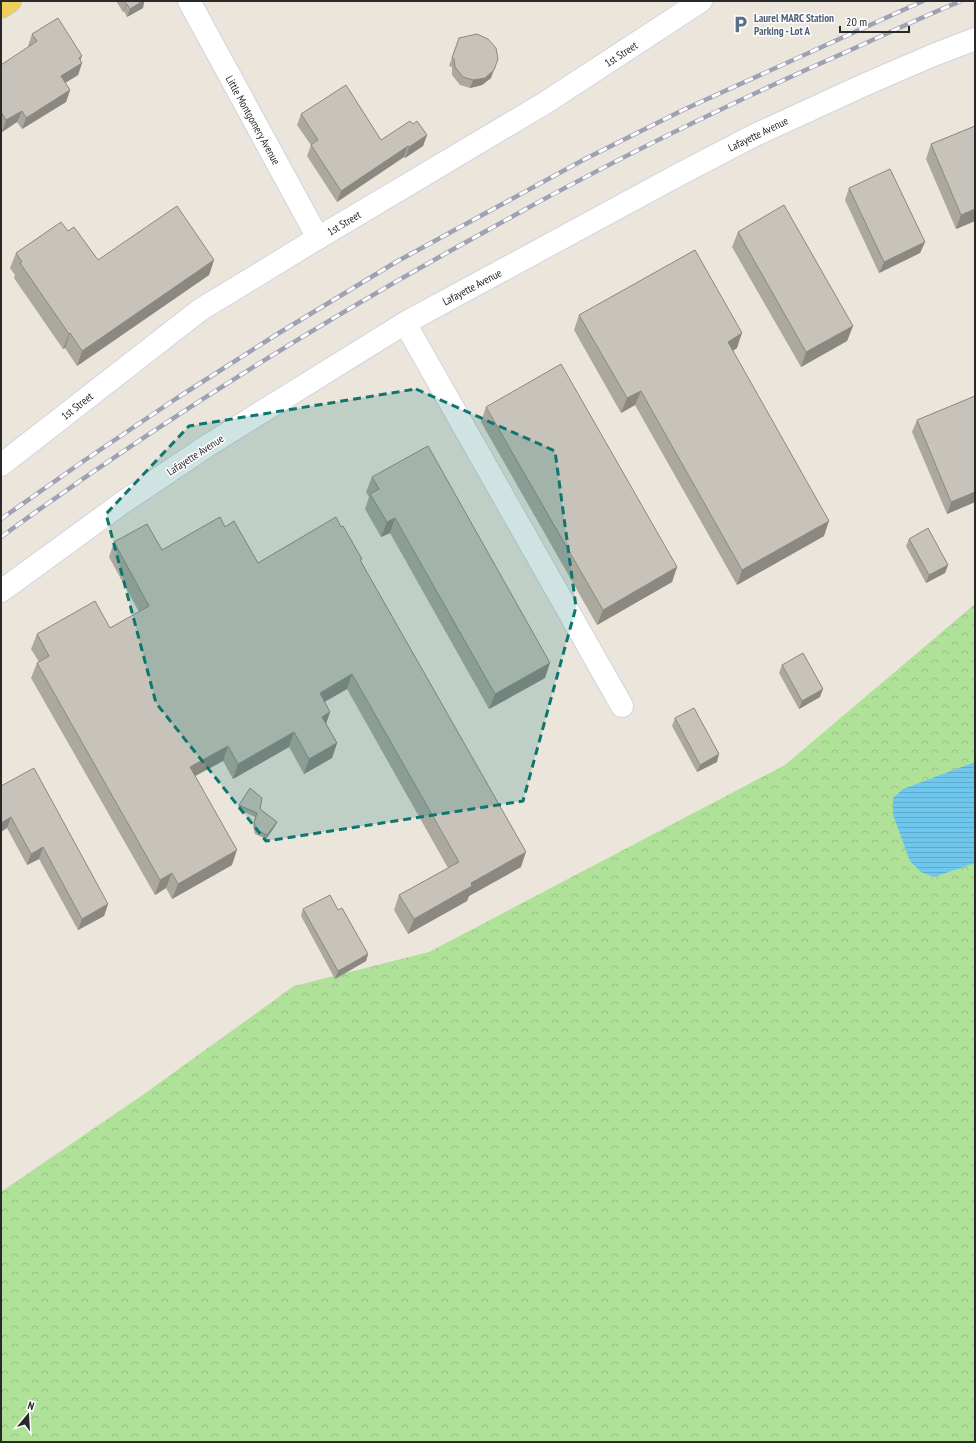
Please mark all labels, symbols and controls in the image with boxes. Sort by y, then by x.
scale bar [840,8,909,34]
place label: Laurel MARC Station Parking - Lot A [754,11,834,38]
parking icon: Laurel MARC Station Parking - Lot A [731,14,751,34]
text: 20 m [846,14,867,29]
street label: 1st Street [602,38,640,70]
street label: Little Montgomery Avenue [223,73,284,167]
street label: Lafayette Avenue [726,113,791,155]
street label: 1st Street [325,208,363,238]
street label: Lafayette Avenue [440,265,504,308]
street label: 1st Street [58,389,96,423]
street label: Lafayette Avenue [164,431,226,479]
north arrow [8,1395,48,1435]
text: N [26,1398,36,1413]

